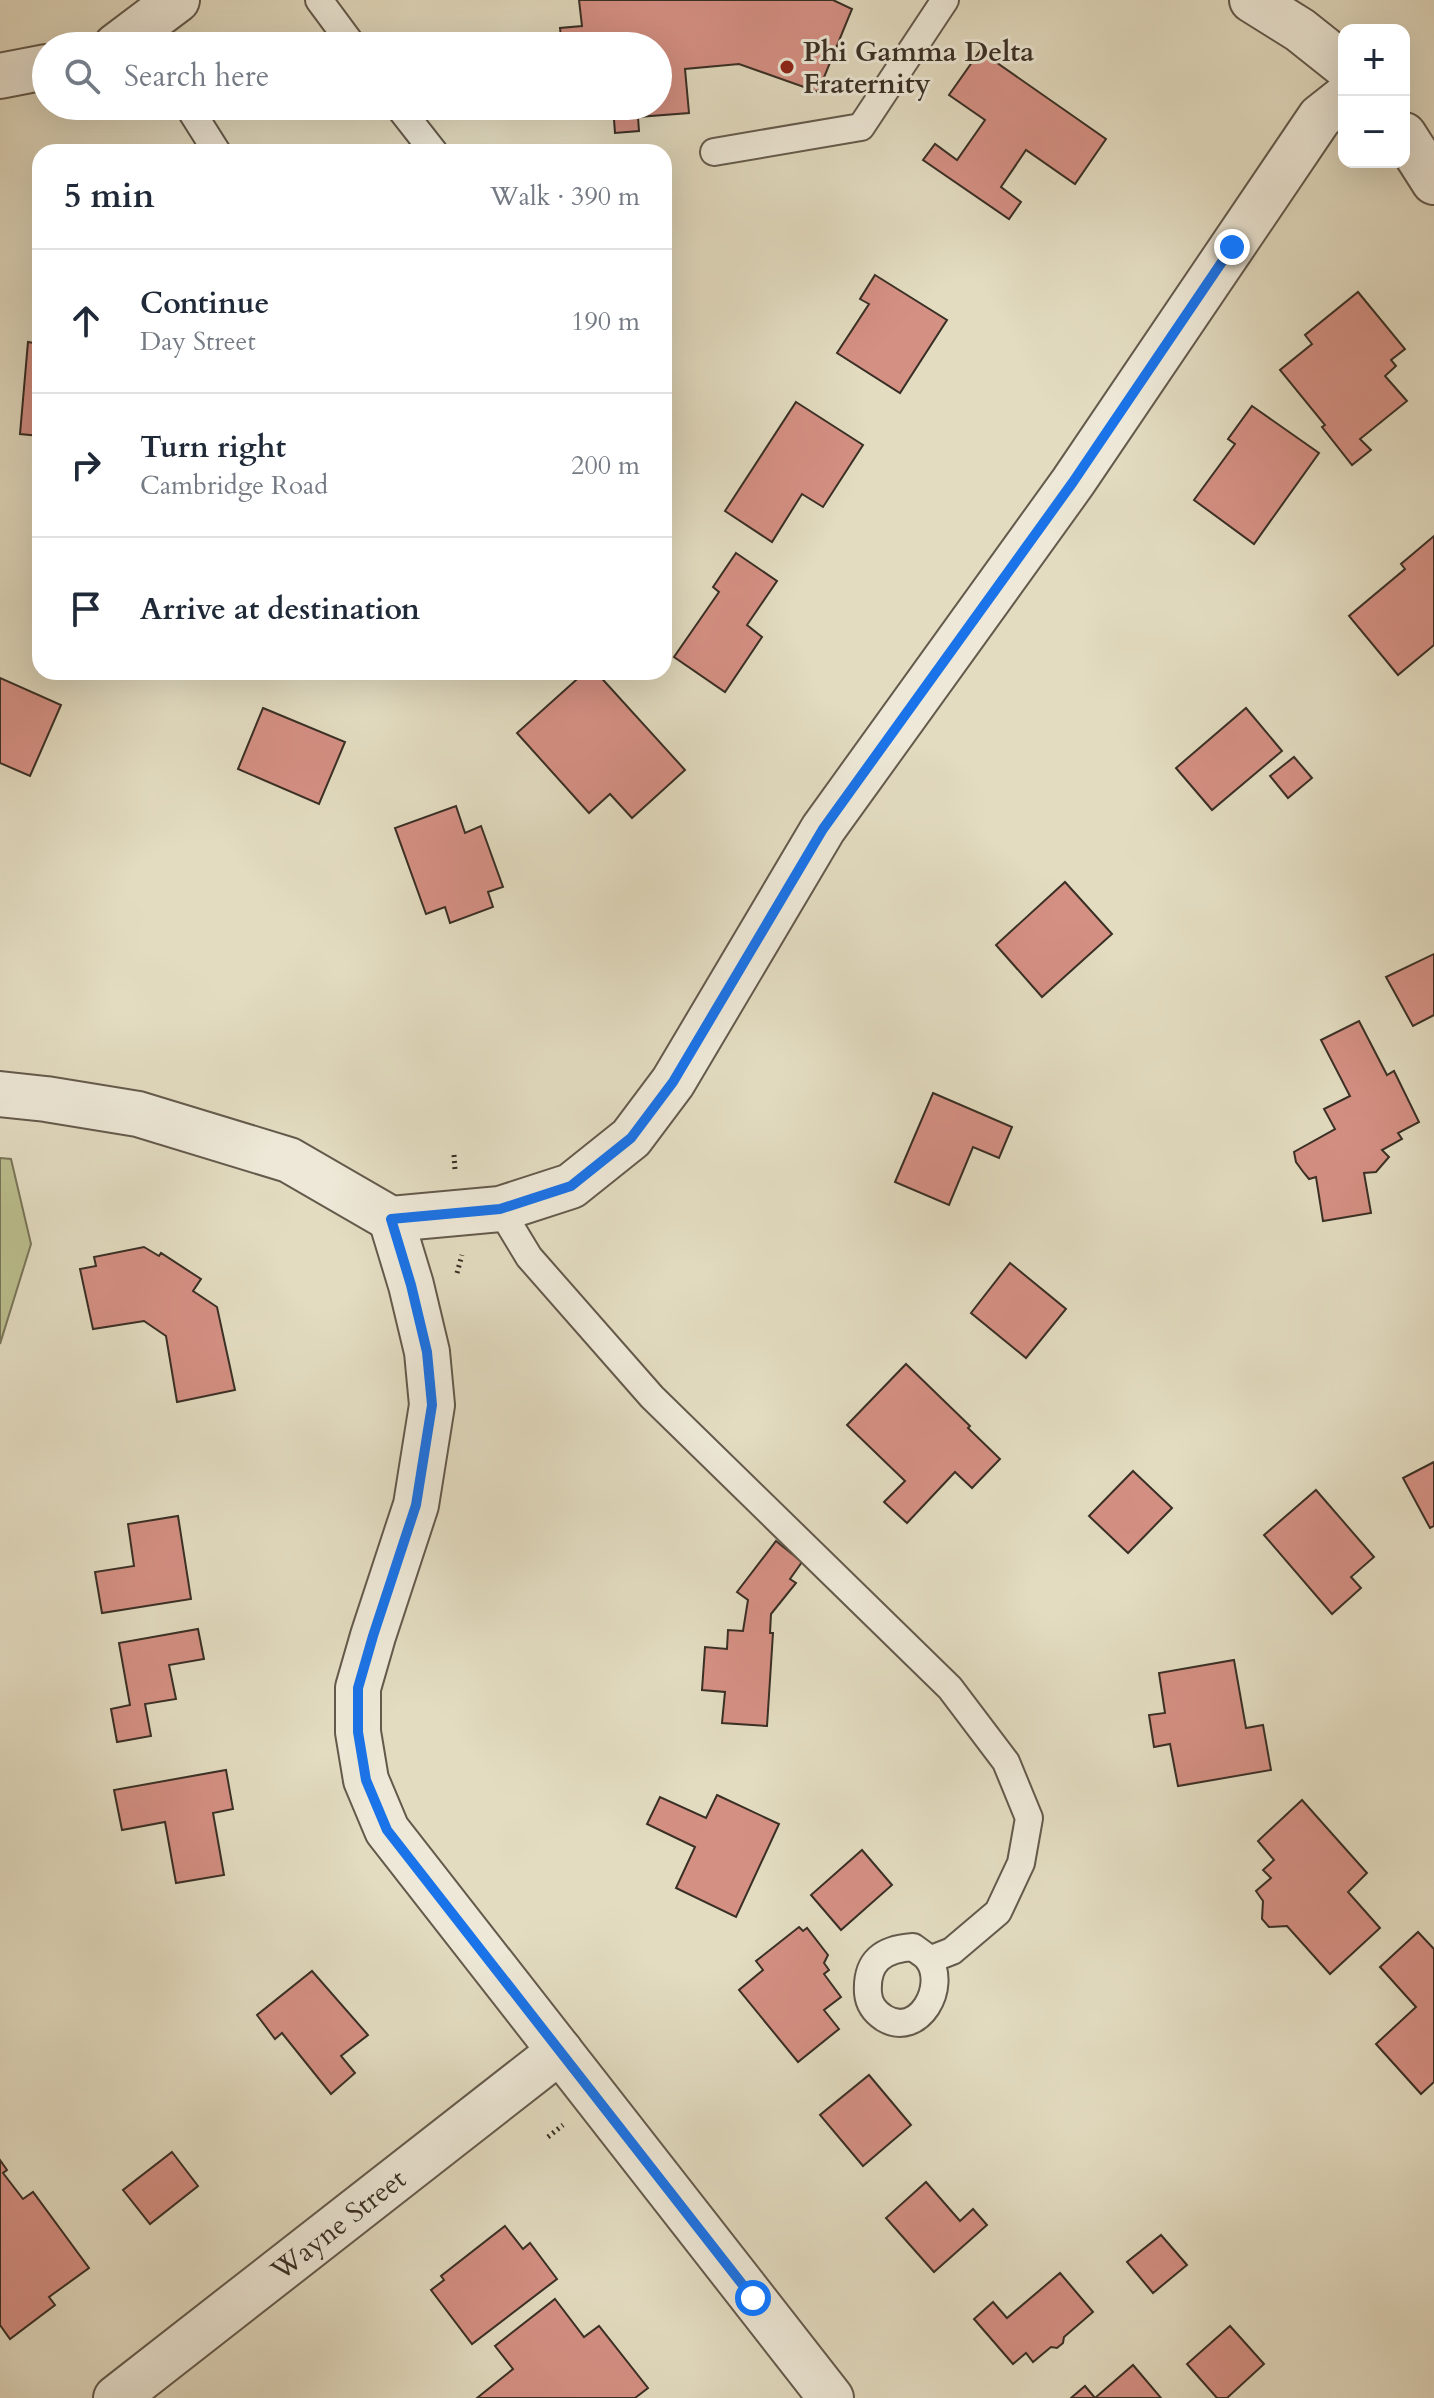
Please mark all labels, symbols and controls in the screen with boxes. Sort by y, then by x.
map controls [1338,24,1410,168]
button: + [1338,24,1410,96]
search box [32,32,672,120]
place label: Phi Gamma Delta Fraternity [803,33,1034,103]
icon: search [60,54,104,98]
text: Search here [124,56,269,97]
marker: Phi Gamma Delta Fraternity [778,58,796,76]
button: − [1338,96,1410,168]
text: 5 min [64,173,155,219]
text: Walk · 390 m [490,179,640,214]
route end [1214,229,1250,265]
text: Continue [140,283,269,324]
icon: ahead [64,299,108,343]
text: 190 m [571,304,640,339]
text: Day Street [140,324,256,359]
text: Turn right [140,427,286,468]
icon: right [64,443,108,487]
text: 200 m [571,448,640,483]
text: Cambridge Road [140,468,328,503]
icon: arrive [64,587,108,631]
text: Arrive at destination [140,589,420,630]
street label: Wayne Street [263,2160,414,2290]
route start [735,2280,771,2316]

